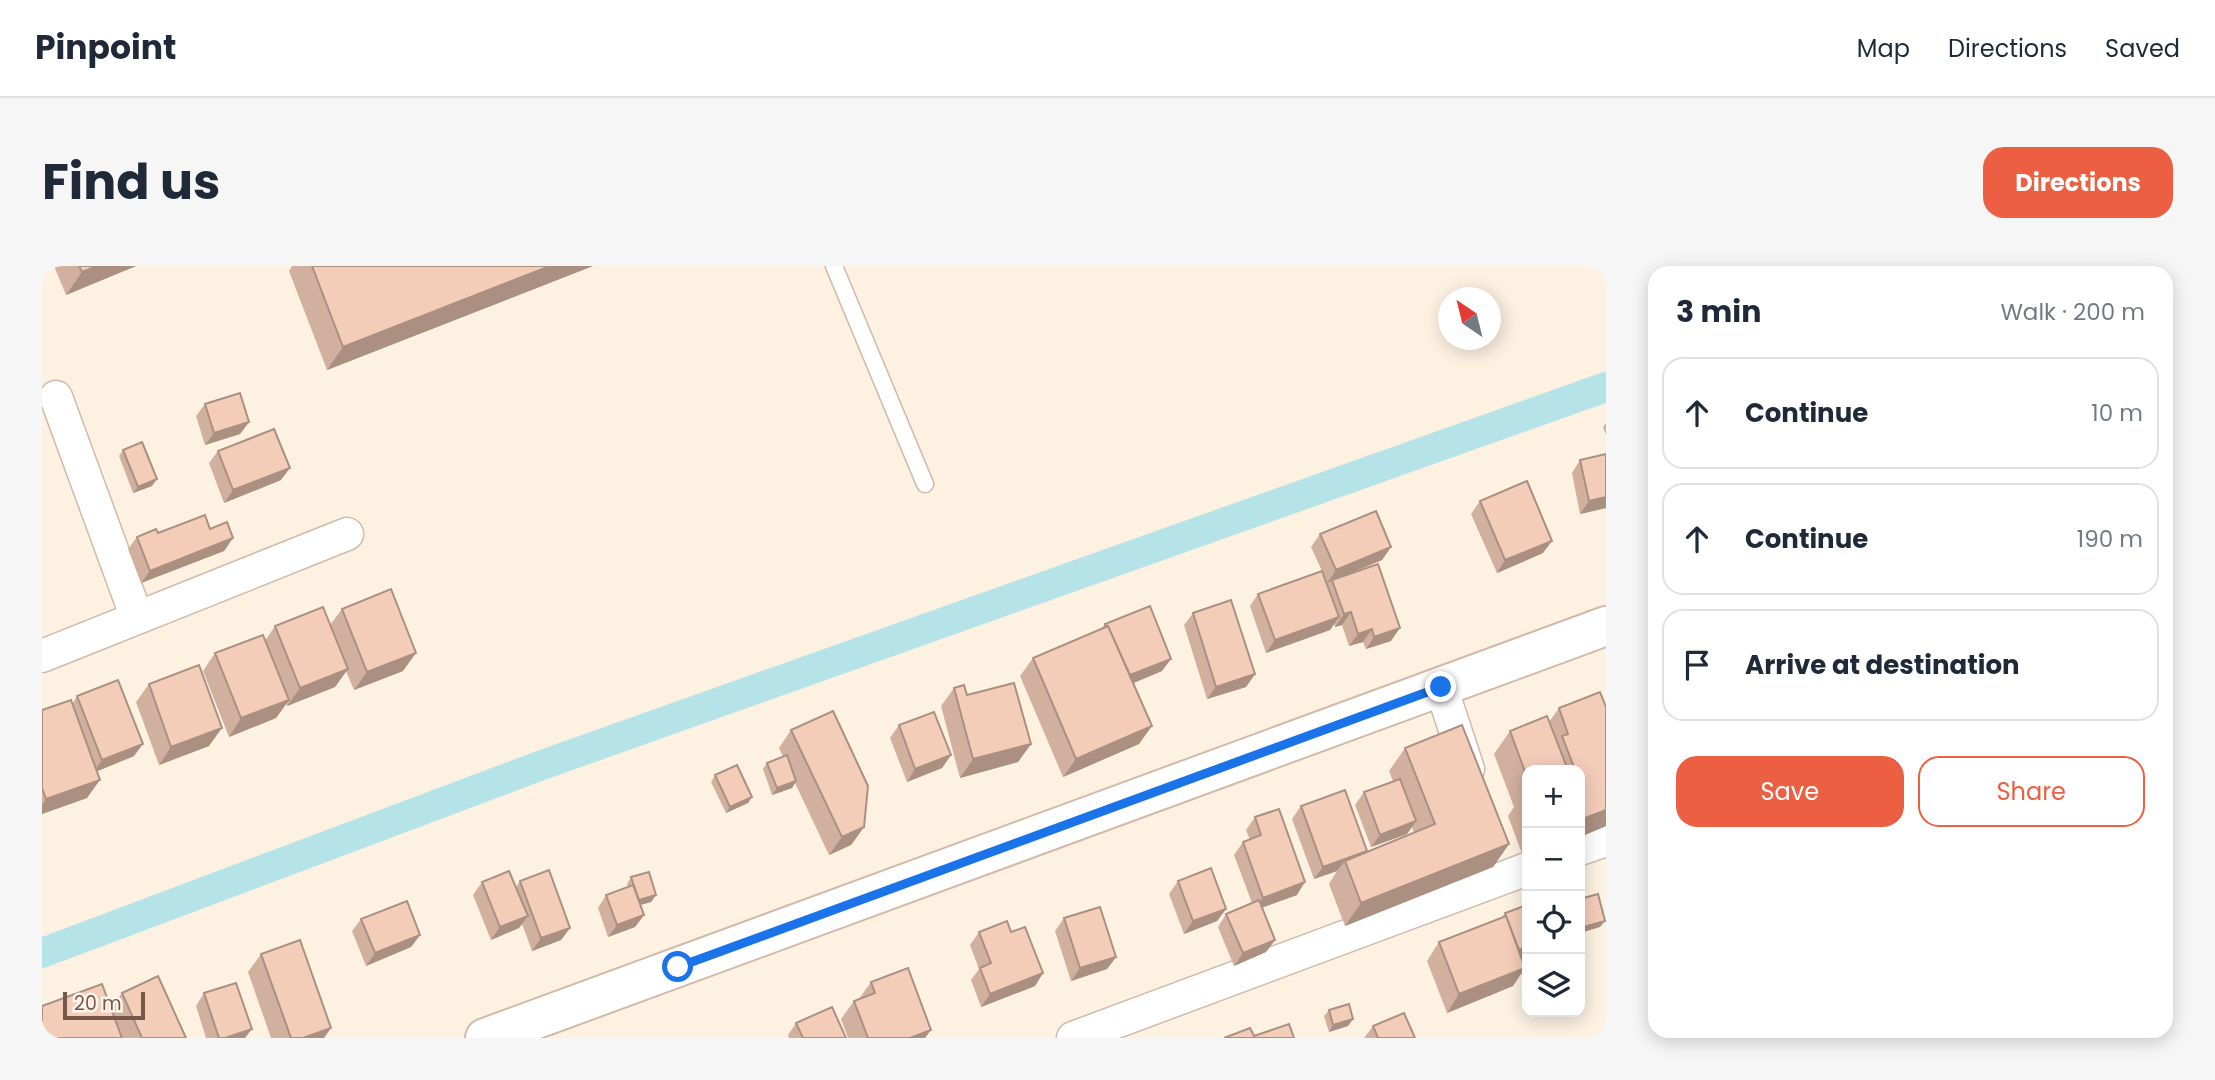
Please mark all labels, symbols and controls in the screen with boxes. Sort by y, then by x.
text: Pinpoint [35,24,176,71]
text: Map [1857,32,1910,65]
text: Directions [1948,32,2067,65]
text: Saved [2105,32,2180,65]
button: Directions [1983,147,2173,218]
text: Find us [42,148,220,216]
north arrow [1438,287,1501,350]
text: 3 min [1676,290,1761,333]
text: Walk · 200 m [2000,296,2145,328]
icon: ahead [1678,394,1716,432]
text: Continue [1745,395,1868,431]
text: 10 m [2091,397,2143,429]
icon: ahead [1678,520,1716,558]
text: Continue [1745,521,1868,557]
text: 190 m [2077,523,2143,555]
icon: arrive [1678,646,1716,684]
text: Arrive at destination [1745,647,2020,683]
route end [1425,671,1456,702]
button: Save [1676,756,1904,827]
button: Share [1918,756,2145,827]
map controls [1522,765,1585,1017]
button: + [1522,765,1585,828]
button: − [1522,828,1585,891]
button: locate [1522,891,1585,954]
route start [662,951,693,982]
button: layers [1522,954,1585,1017]
scale bar [63,989,145,1021]
text: 20 m [74,990,122,1017]

